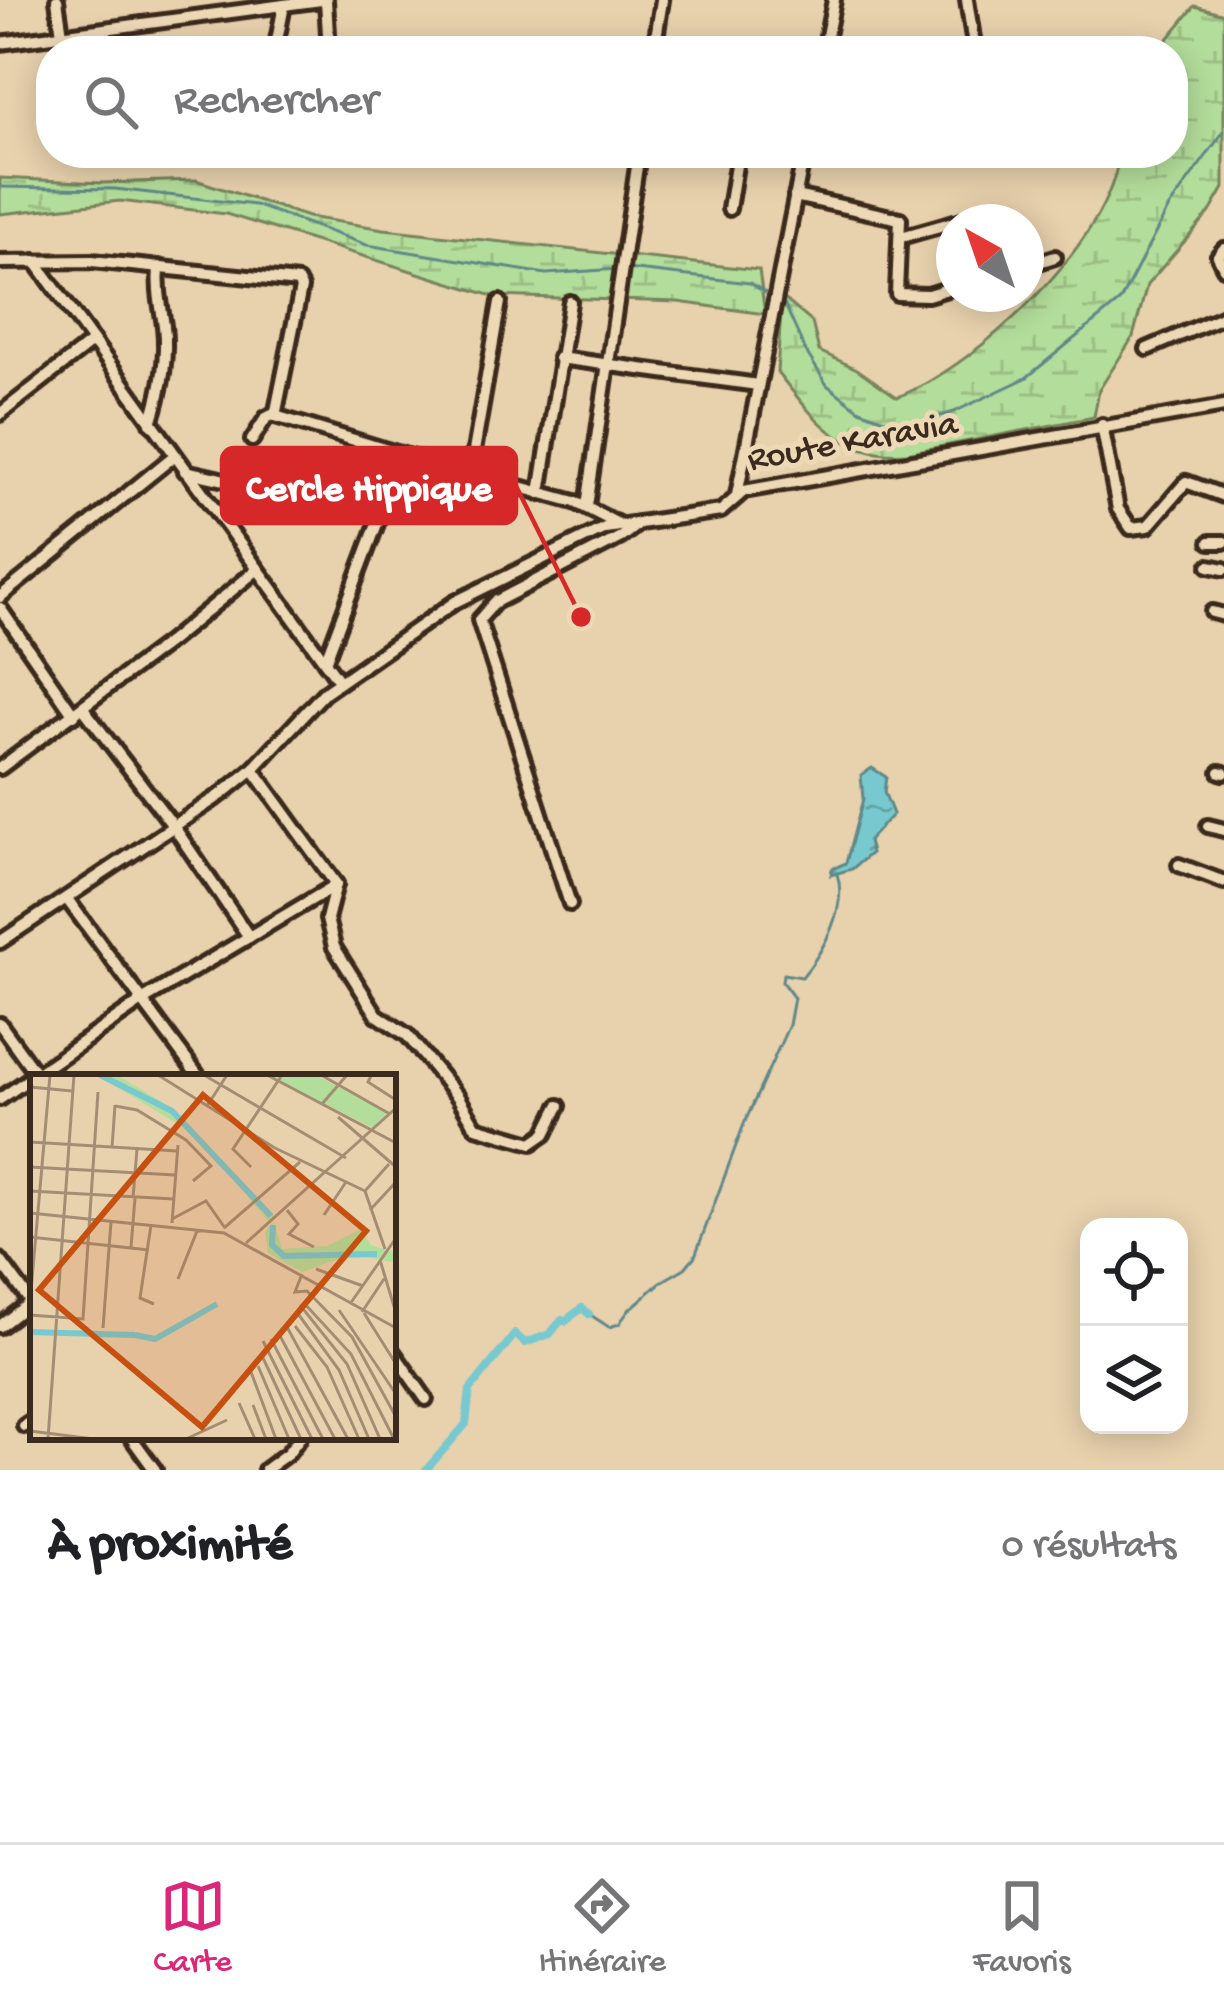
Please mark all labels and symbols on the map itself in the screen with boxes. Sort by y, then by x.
north arrow [936,204,1044,312]
street label: Route Karavia [745,404,962,484]
callout: Cercle Hippique [222,448,516,523]
text: Cercle Hippique [246,469,494,515]
inset map [30,1074,396,1440]

